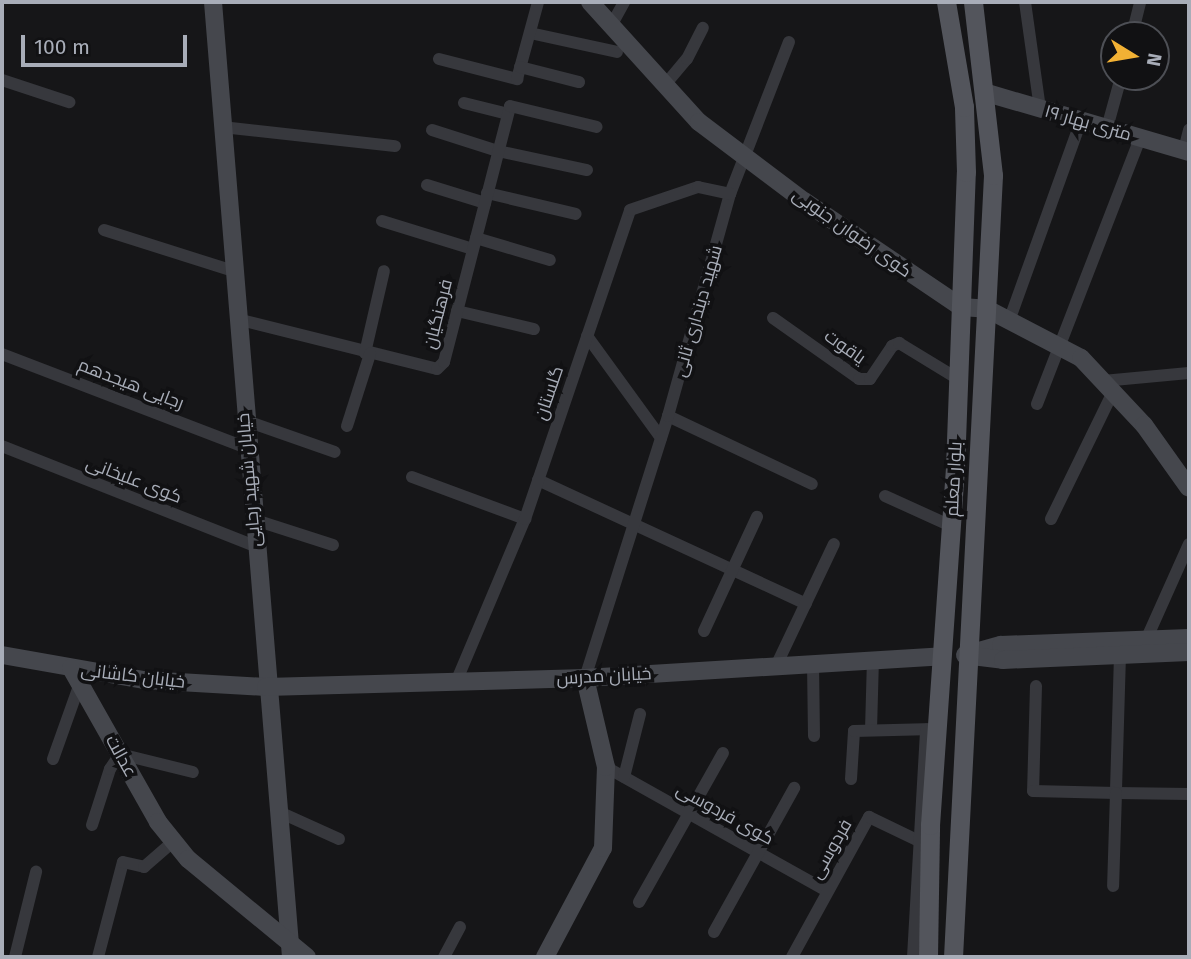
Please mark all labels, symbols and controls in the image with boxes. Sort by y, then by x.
scale bar [24,21,191,65]
north arrow [1100,21,1170,91]
text: 100 m [34,34,90,60]
text: N [1142,51,1167,68]
street label: ۱۹ متری بهار [1042,100,1134,146]
street label: کوی رضوان جنوبی [788,184,916,282]
street label: شهید دینداری ثانی [669,243,727,379]
street label: فرهنگیان [419,277,457,351]
street label: یاقوت [820,325,870,369]
street label: رجایی هیجدهم [75,354,187,414]
street label: گلستان [530,363,568,423]
street label: خیابان شهید رجایی [232,412,266,548]
street label: بلوار معلم [941,441,967,517]
street label: کوی علیخانی [83,452,185,508]
street label: خیابان کاشانی [80,659,186,693]
street label: خیابان مدرس [556,663,652,689]
street label: عدالت [101,731,141,781]
street label: کوی فردوسی [672,778,778,850]
street label: فردوسی [805,815,857,883]

